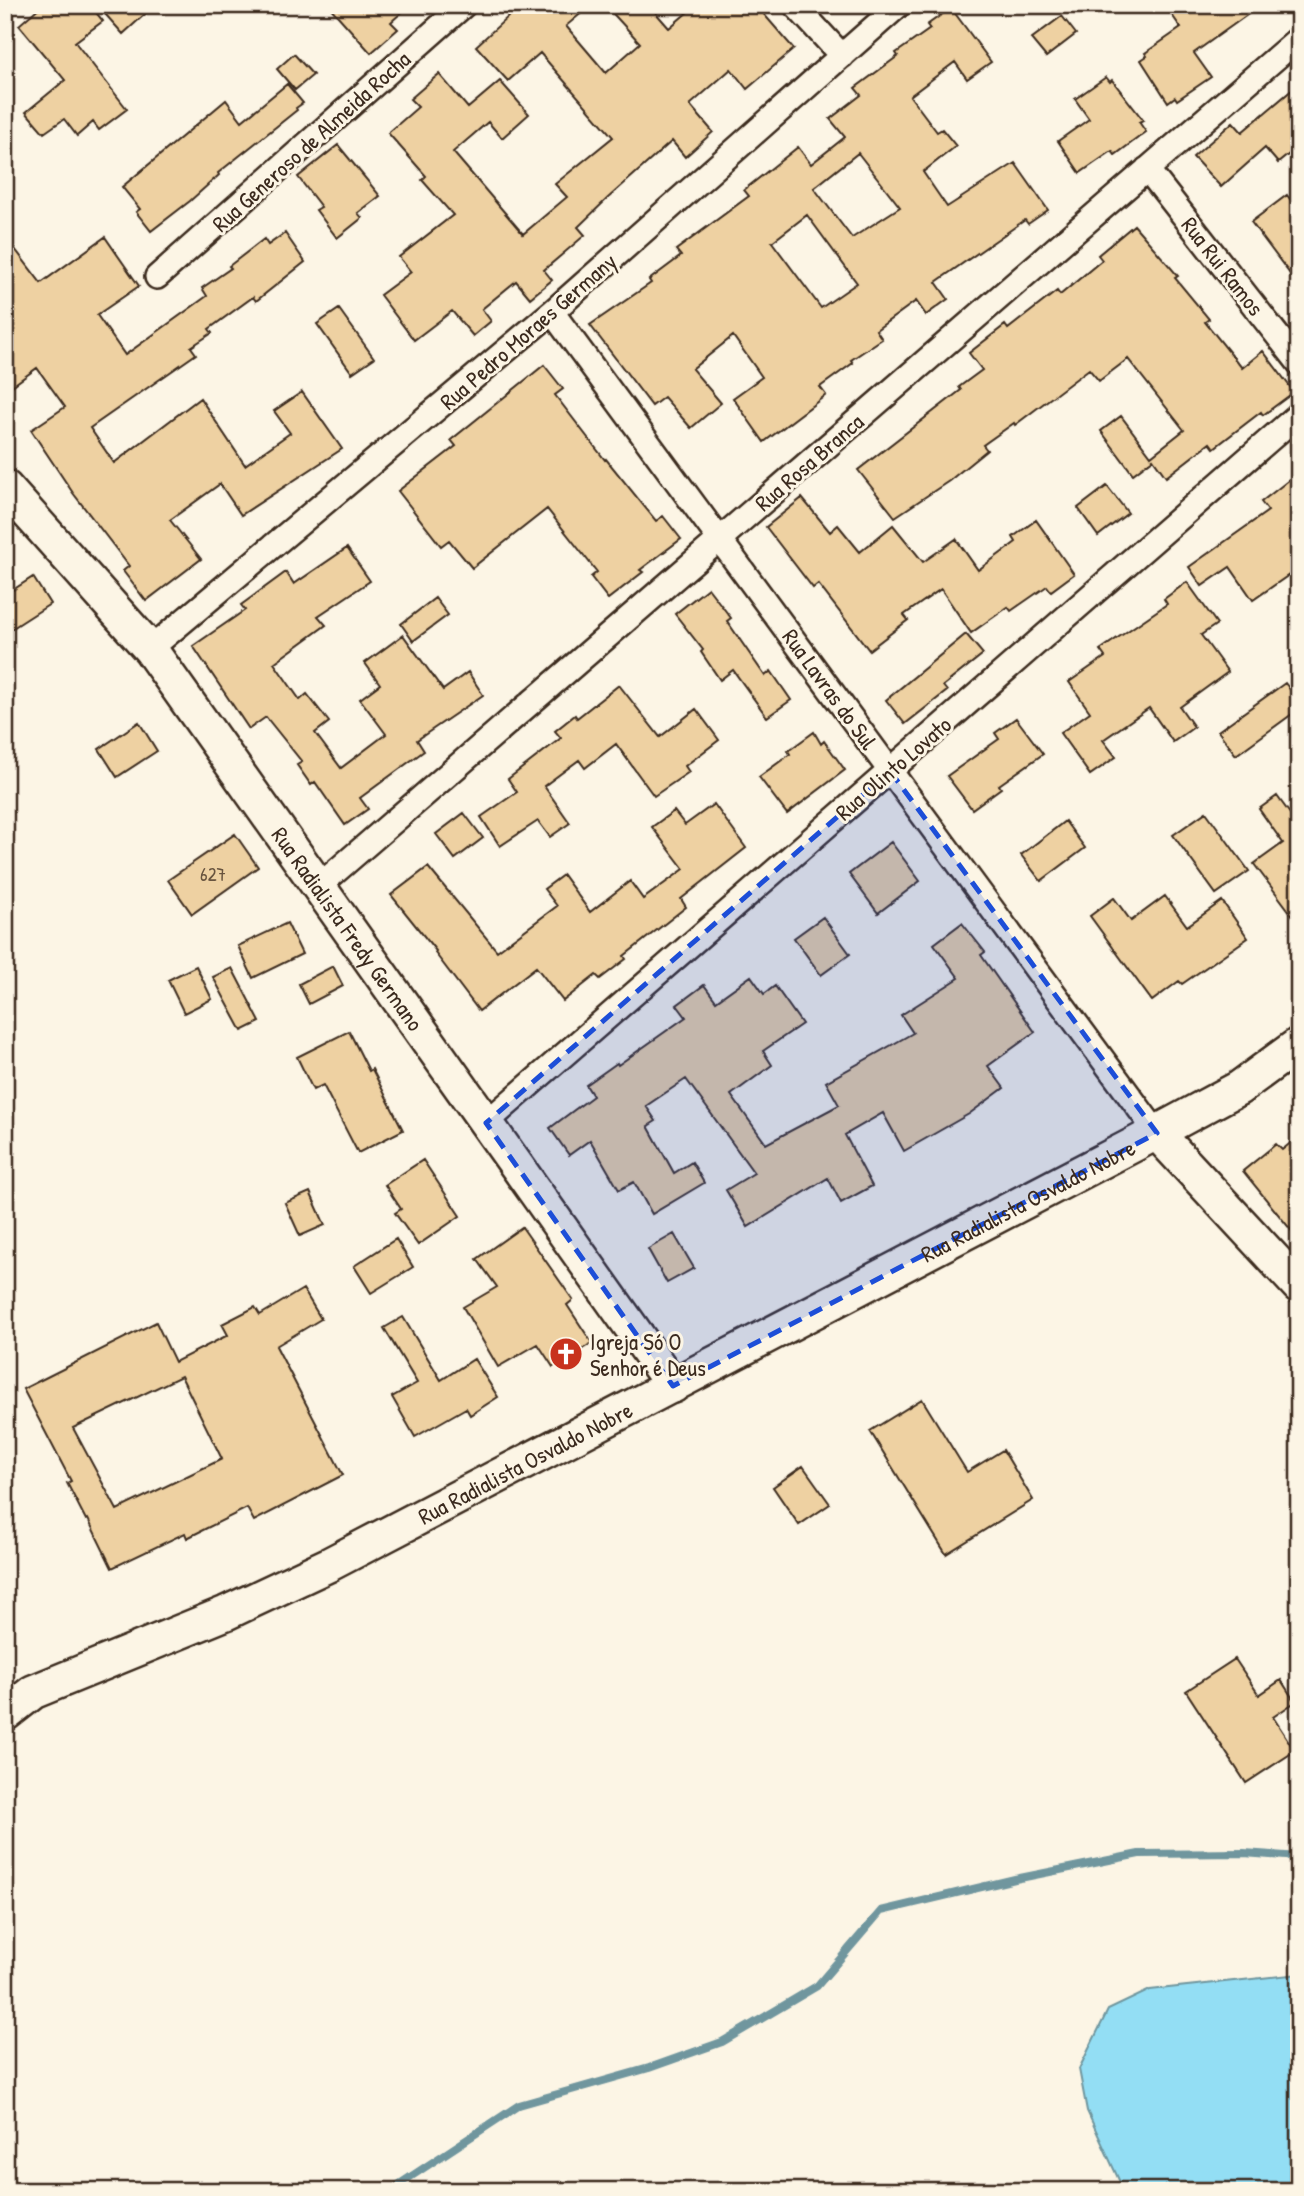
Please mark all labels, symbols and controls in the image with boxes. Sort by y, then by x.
street label: Rua Generoso de Almeida Rocha [205,44,417,238]
street label: Rua Rui Ramos [1175,210,1271,322]
street label: Rua Pedro Moraes Germany [433,245,623,416]
street label: Rua Rosa Branca [748,406,870,518]
street label: Rua Lavras do Sul [776,622,885,756]
street label: Rua Olinto Lovato [828,709,958,827]
street label: Rua Radialista Fredy Germano [265,820,431,1036]
house number: 627 [200,861,226,887]
street label: Rua Radialista Osvaldo Nobre [915,1131,1140,1269]
place label: Igreja Só O Senhor é Deus [590,1326,706,1383]
church icon: Igreja Só O Senhor é Deus [547,1335,585,1373]
street label: Rua Radialista Osvaldo Nobre [412,1394,637,1531]

